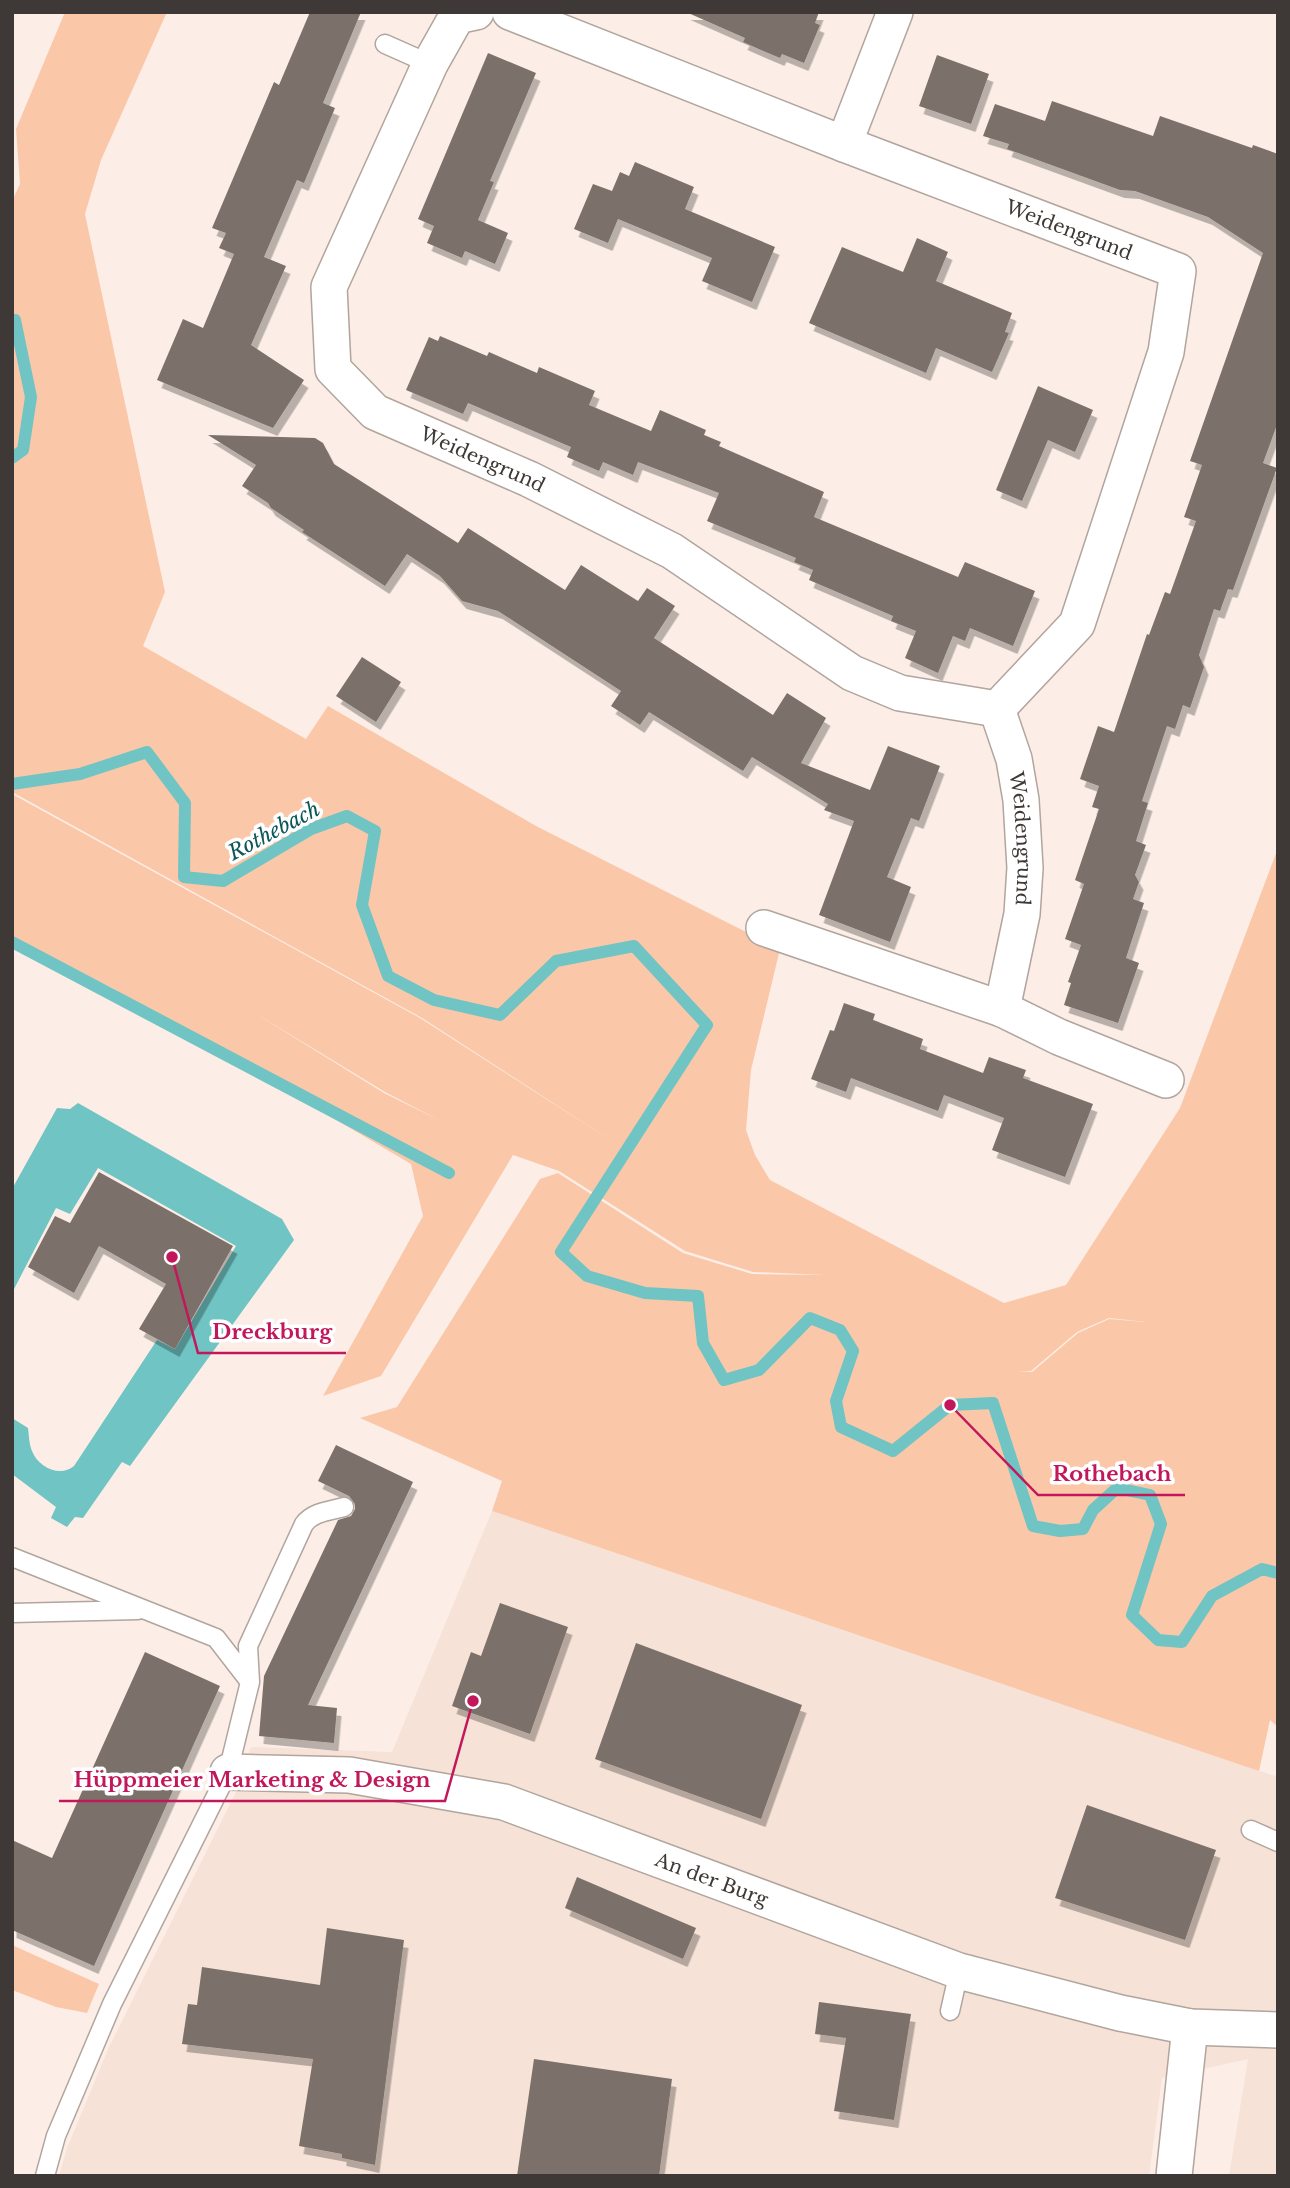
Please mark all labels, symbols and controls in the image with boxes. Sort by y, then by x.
street label: Weidengrund [1001,195,1136,265]
street label: Weidengrund [416,421,549,497]
street label: Weidengrund [1005,769,1037,906]
water label: Rothebach [223,796,324,866]
callout: Dreckburg [198,1311,346,1353]
text: Dreckburg [212,1319,333,1345]
callout: Rothebach [1038,1453,1185,1495]
text: Rothebach [1052,1461,1172,1487]
callout: Hüppmeier Marketing & Design [59,1759,445,1801]
text: Hüppmeier Marketing & Design [73,1767,431,1793]
street label: An der Burg [651,1847,772,1911]

